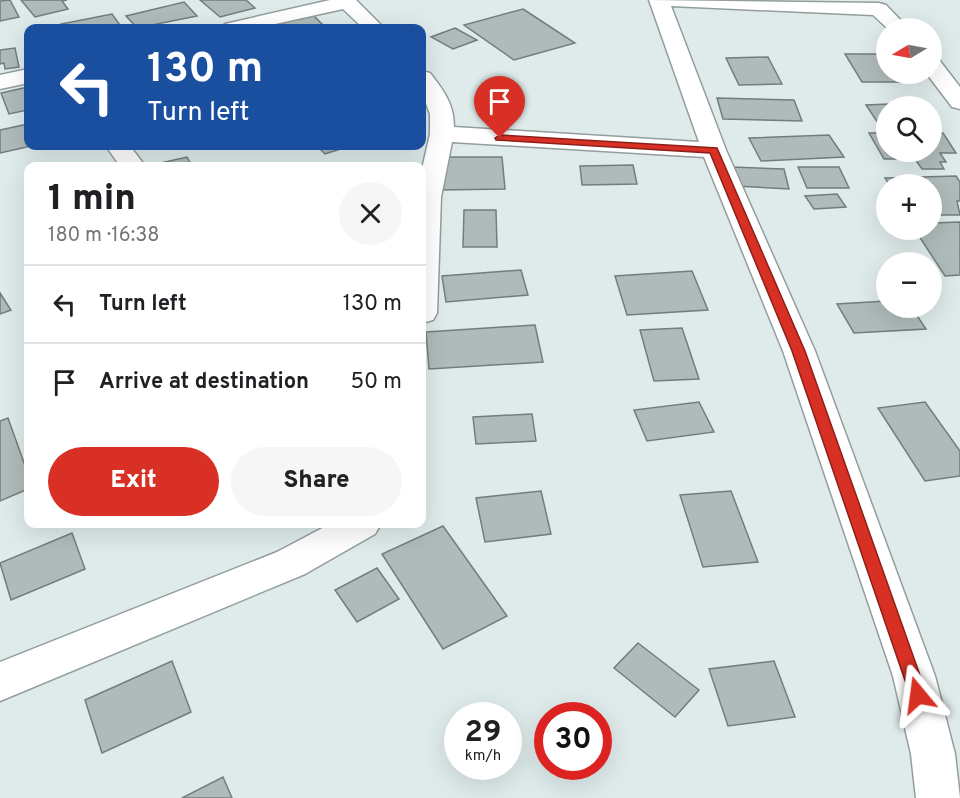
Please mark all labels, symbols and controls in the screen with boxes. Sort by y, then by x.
north arrow [876,18,942,84]
map controls [876,18,942,318]
text: 130 m [147,44,263,97]
icon: left [48,48,126,126]
pin [474,76,525,138]
icon: arrive [483,85,516,118]
text: Turn left [147,96,249,130]
button: search [876,96,942,162]
button: + [876,174,942,240]
text: 1 min [48,177,136,223]
button: close [339,182,402,245]
text: 180 m · 16:38 [48,223,160,249]
button: − [876,252,942,318]
icon: left [48,288,81,321]
text: Turn left [99,291,187,318]
text: 130 m [343,291,402,318]
icon: arrive [48,366,81,399]
text: Arrive at destination [99,369,309,396]
text: 50 m [350,369,402,396]
button: Exit [48,447,219,516]
button: Share [231,447,402,516]
position arrow [886,663,950,727]
speed limit sign: 30 [534,702,612,780]
text: 29 [465,715,501,752]
text: km/h [465,747,501,766]

